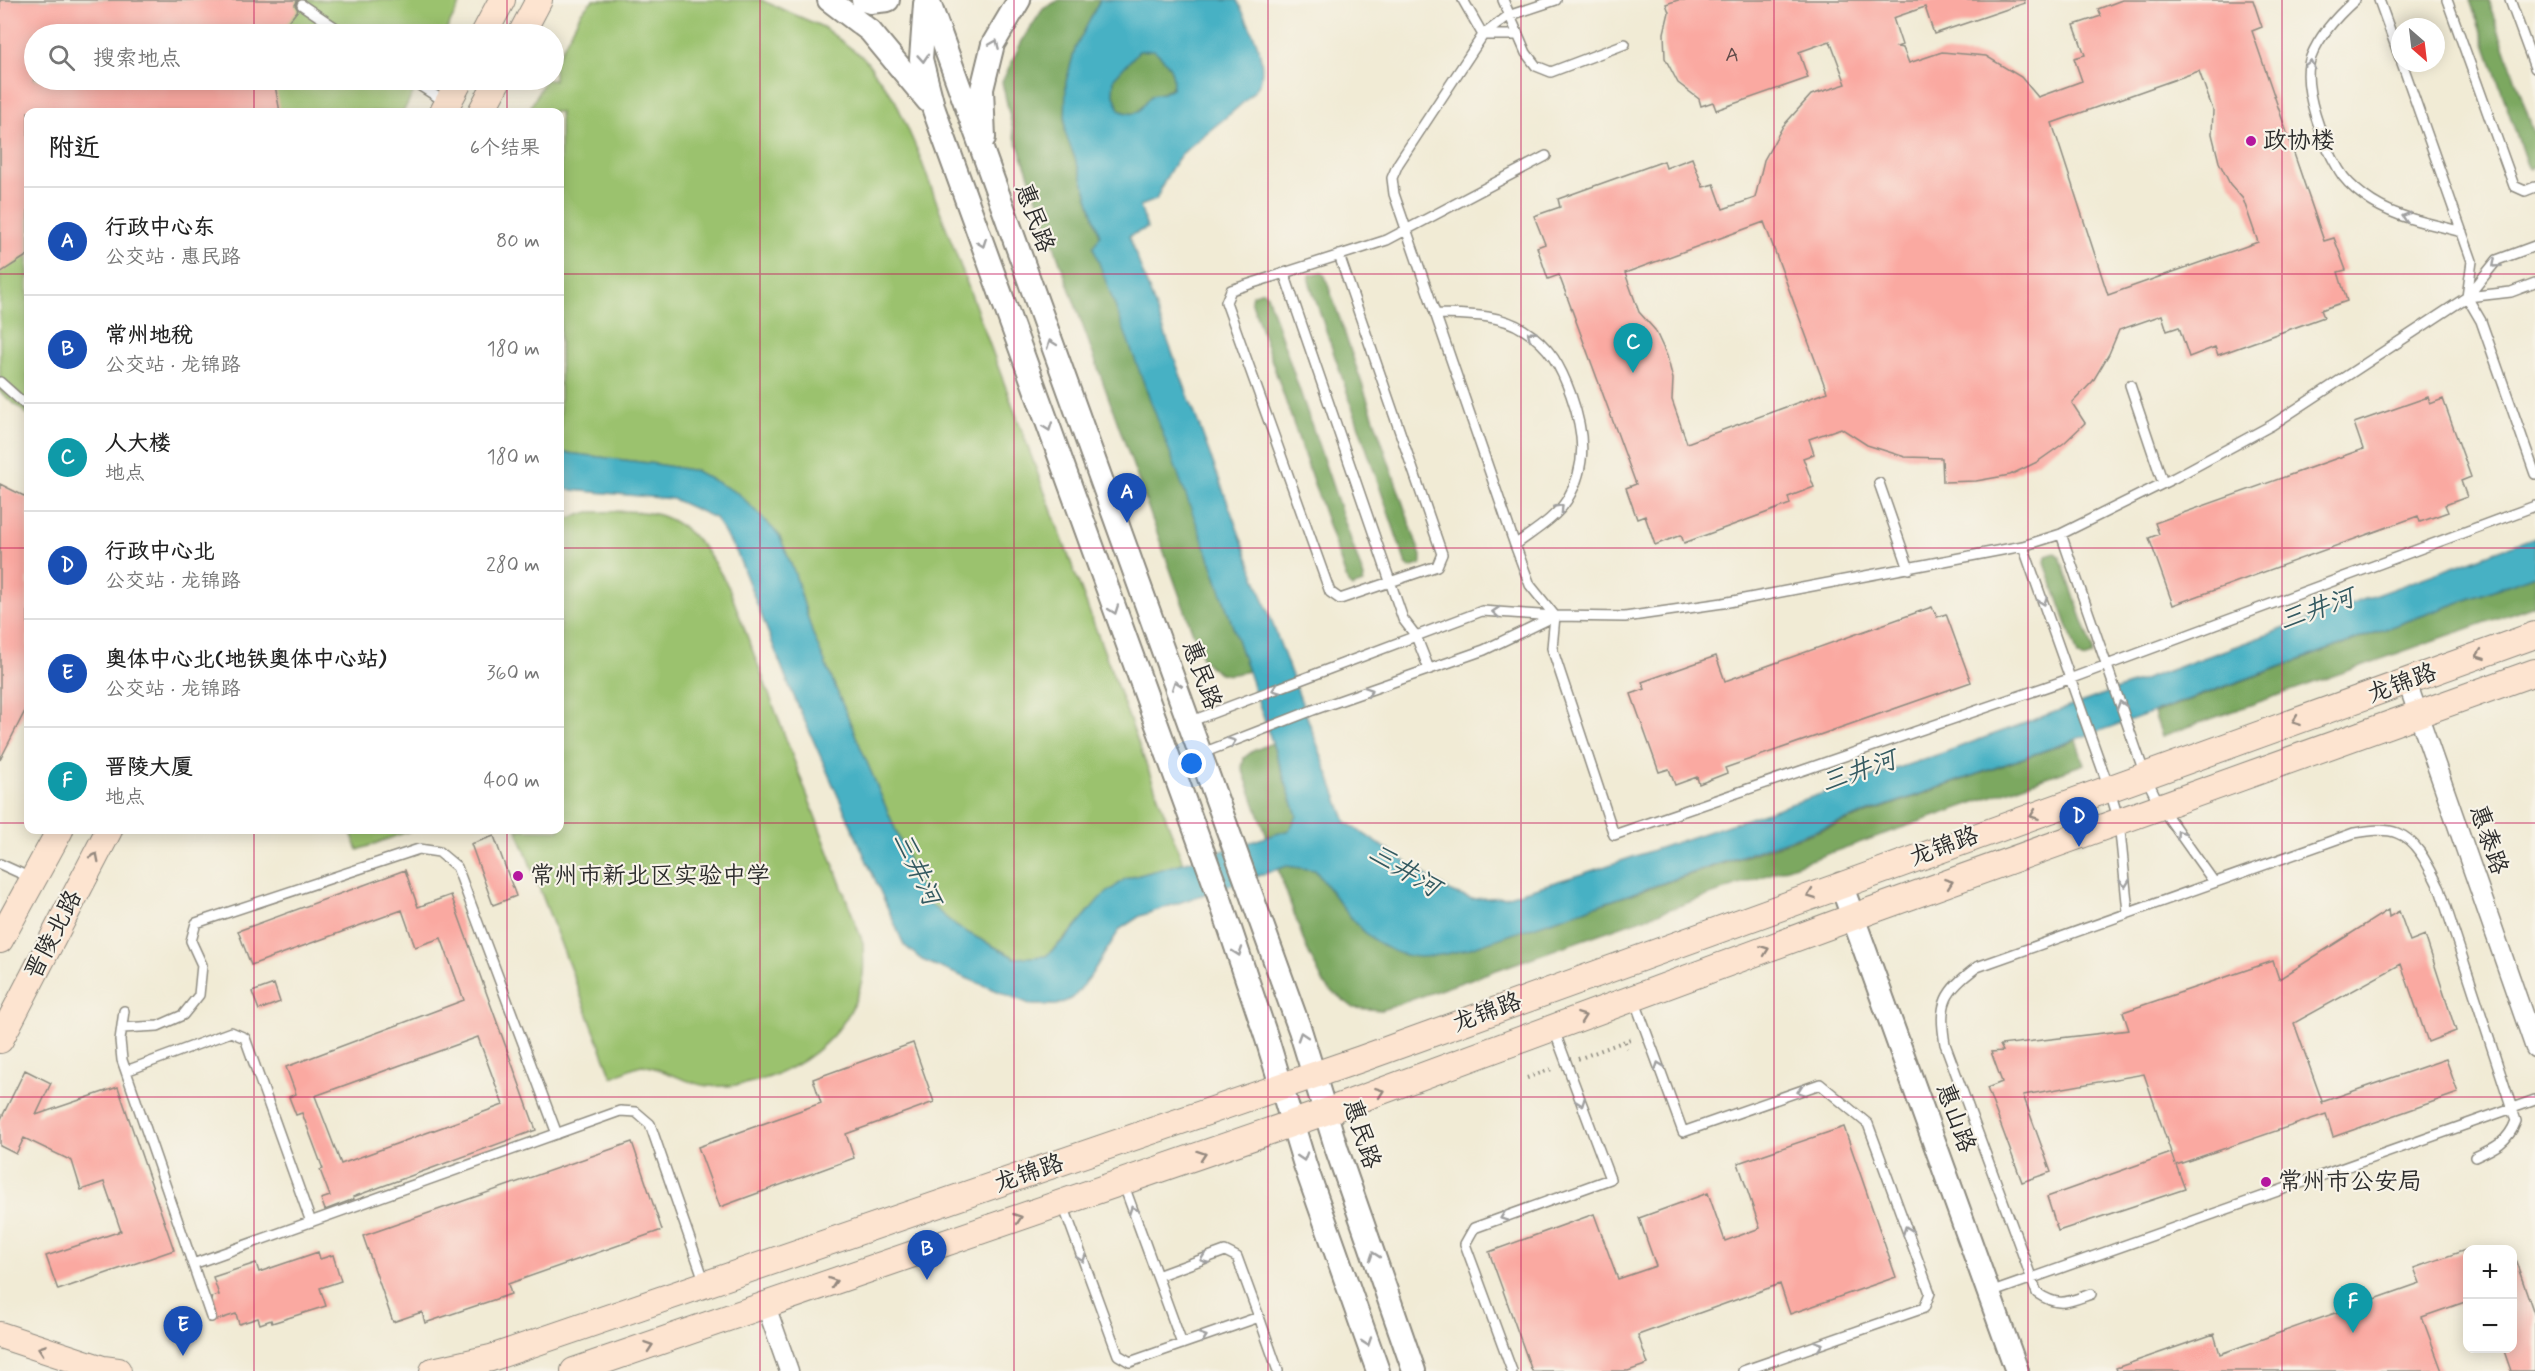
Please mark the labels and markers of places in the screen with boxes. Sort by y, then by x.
place label: 政协楼 [2263,126,2335,157]
marker: 政协楼 [2244,134,2258,148]
pin: C [1614,324,1652,373]
pin: A [1108,474,1146,523]
pin: D [2060,798,2098,847]
place label: 常州市新北区实验中学 [530,861,770,892]
marker: 常州市新北区实验中学 [511,869,525,883]
place label: 常州市公安局 [2278,1167,2422,1198]
marker: 常州市公安局 [2259,1175,2273,1189]
pin: B [908,1230,946,1280]
pin: F [2334,1284,2372,1333]
pin: E [164,1306,202,1356]

